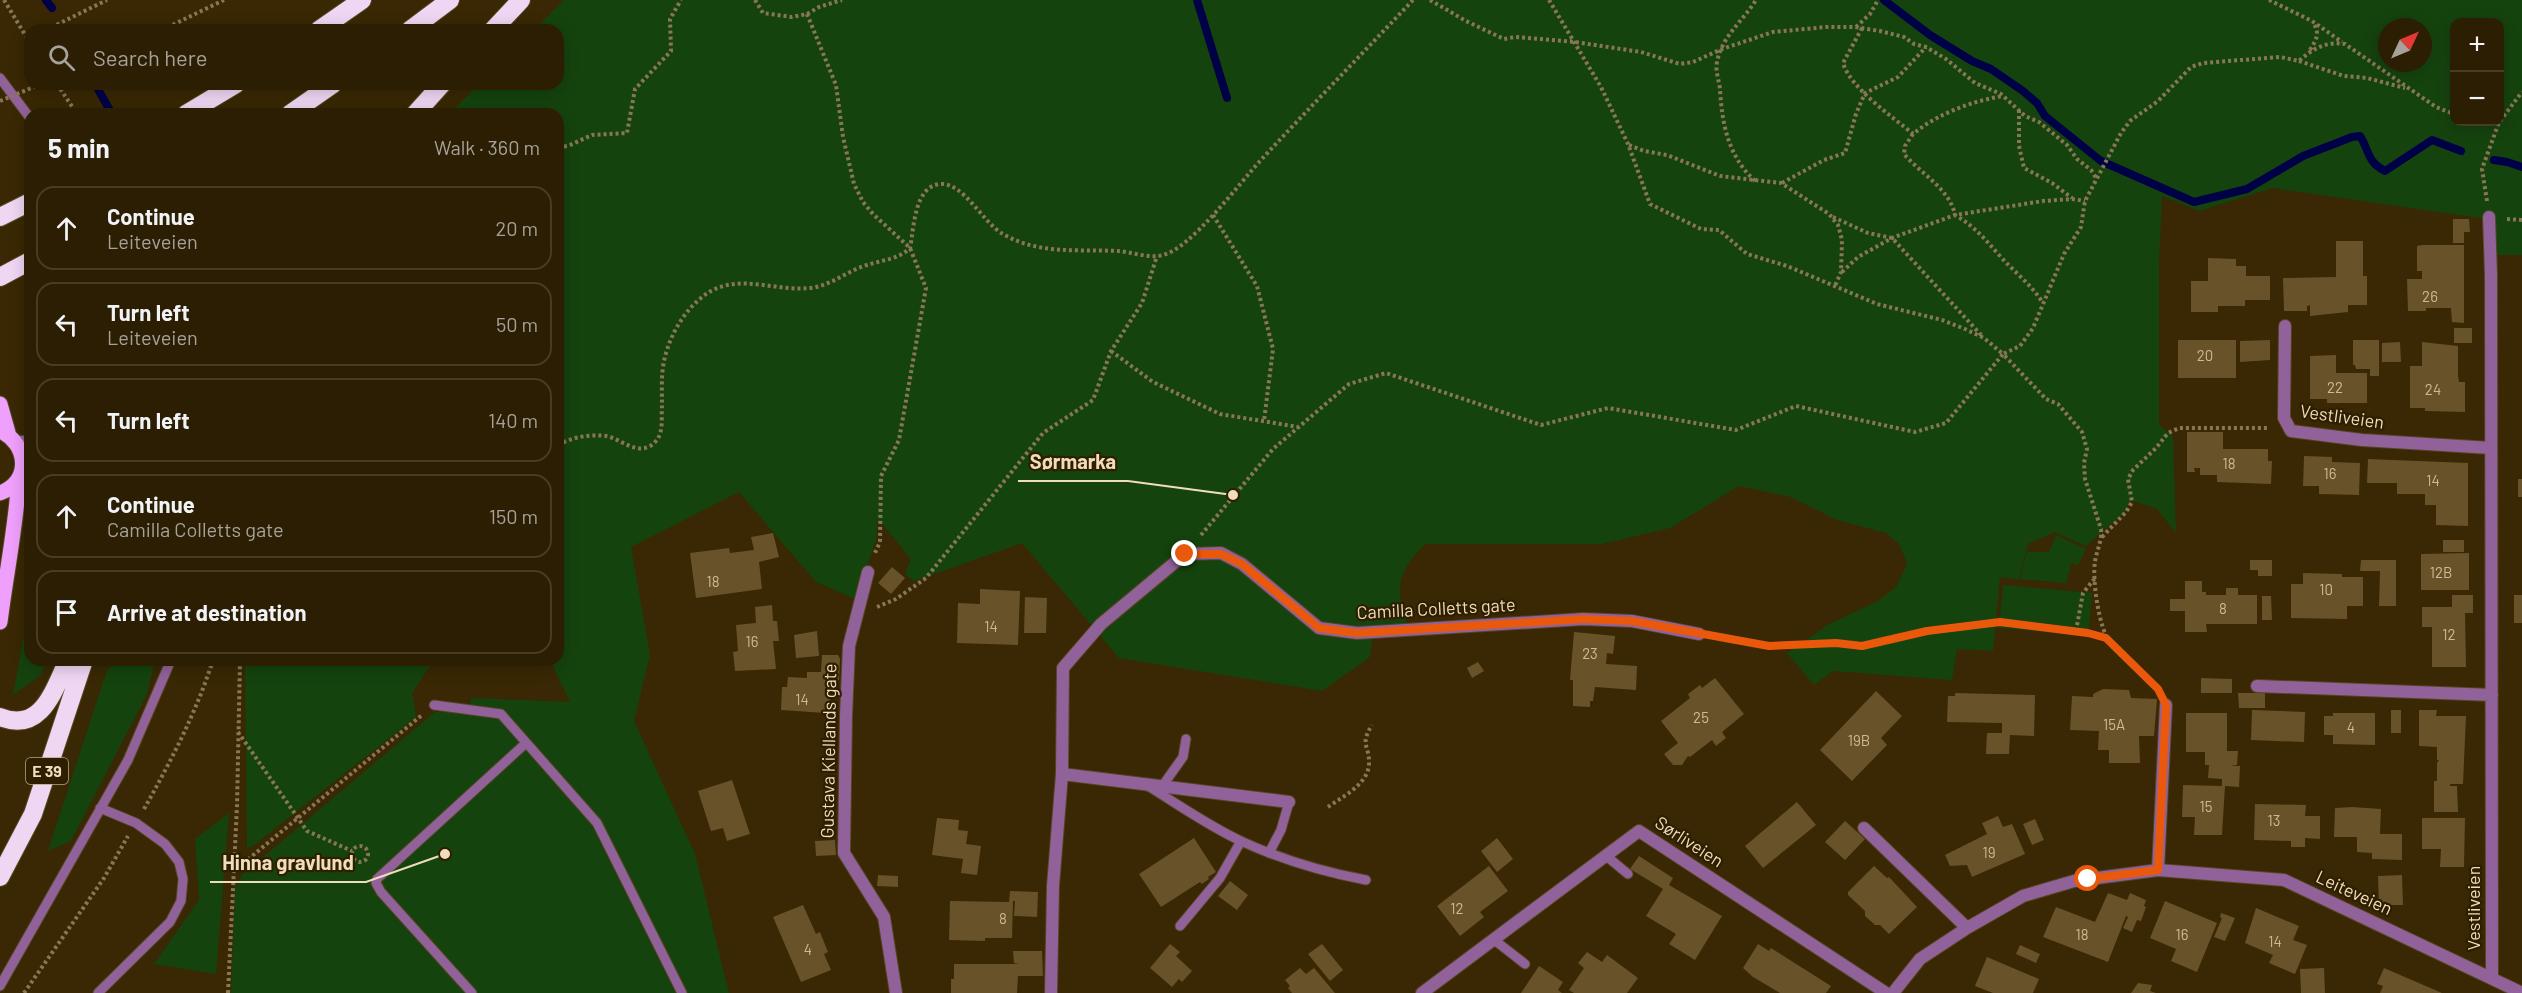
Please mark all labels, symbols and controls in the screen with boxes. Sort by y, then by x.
north arrow [2378,18,2432,72]
map controls [2450,18,2504,126]
button: + [2450,18,2504,72]
search box [24,24,564,90]
icon: search [45,41,78,74]
text: Search here [93,44,207,70]
button: − [2450,72,2504,126]
text: 5 min [48,132,110,163]
text: Walk · 360 m [434,135,540,159]
text: Continue [107,203,195,229]
icon: ahead [50,212,83,245]
text: 20 m [495,216,538,240]
text: Leiteveien [107,229,198,253]
house number: 26 [2422,287,2438,305]
text: Turn left [107,299,190,325]
icon: left [50,308,83,341]
text: 50 m [496,312,538,336]
text: Leiteveien [107,325,198,349]
house number: 20 [2197,346,2213,364]
house number: 22 [2327,378,2343,396]
house number: 24 [2425,380,2441,398]
street label: Vestliveien [2299,399,2386,433]
icon: left [50,404,83,437]
text: Turn left [107,407,190,433]
text: 140 m [488,408,538,432]
callout: Sørmarka [1018,443,1128,481]
text: Sørmarka [1030,449,1116,473]
house number: 18 [2222,454,2236,472]
house number: 16 [2324,464,2336,482]
house number: 14 [2426,471,2440,489]
text: Continue [107,491,195,517]
icon: ahead [50,500,83,533]
text: 150 m [489,504,538,528]
text: Camilla Colletts gate [107,517,284,541]
route end [1171,540,1197,566]
house number: 12B [2430,563,2452,581]
house number: 18 [706,572,720,590]
house number: 10 [2319,580,2333,598]
street label: Camilla Colletts gate [1356,593,1516,623]
icon: arrive [50,596,83,629]
text: Arrive at destination [107,599,306,625]
house number: 8 [2219,599,2227,617]
house number: 14 [984,617,998,635]
house number: 12 [2442,625,2456,643]
house number: 16 [746,632,758,650]
house number: 23 [1582,644,1598,662]
street label: Gustava Kiellands gate [815,663,841,839]
house number: 14 [795,690,809,708]
house number: 25 [1693,708,1709,726]
house number: 15A [2103,715,2125,733]
house number: 4 [2347,718,2355,736]
house number: 19B [1848,731,1870,749]
road number: E 39 [26,758,68,784]
house number: 15 [2200,797,2212,815]
street label: Sørliveien [1651,811,1728,871]
house number: 13 [2268,811,2280,829]
house number: 19 [1982,843,1996,861]
callout: Hinna gravlund [210,844,366,882]
text: Hinna gravlund [222,850,354,874]
route start [2074,865,2100,891]
street label: Leiteveien [2313,865,2396,919]
street label: Vestliveien [2462,866,2484,950]
house number: 12 [1450,899,1464,917]
house number: 8 [999,909,1007,927]
house number: 18 [2075,925,2089,943]
house number: 16 [2176,925,2188,943]
house number: 14 [2268,932,2282,950]
house number: 4 [804,940,812,958]

